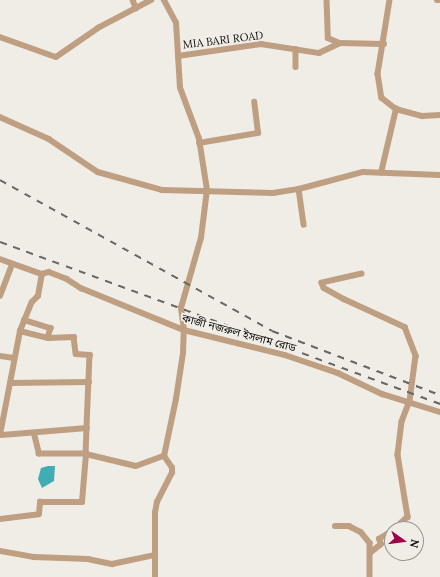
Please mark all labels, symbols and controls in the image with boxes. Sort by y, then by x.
street label: MIA BARI ROAD [182,29,264,51]
street label: কাজী নজরুল ইসলাম রোড [181,311,297,355]
north arrow [384,521,424,561]
text: N [407,538,422,549]

